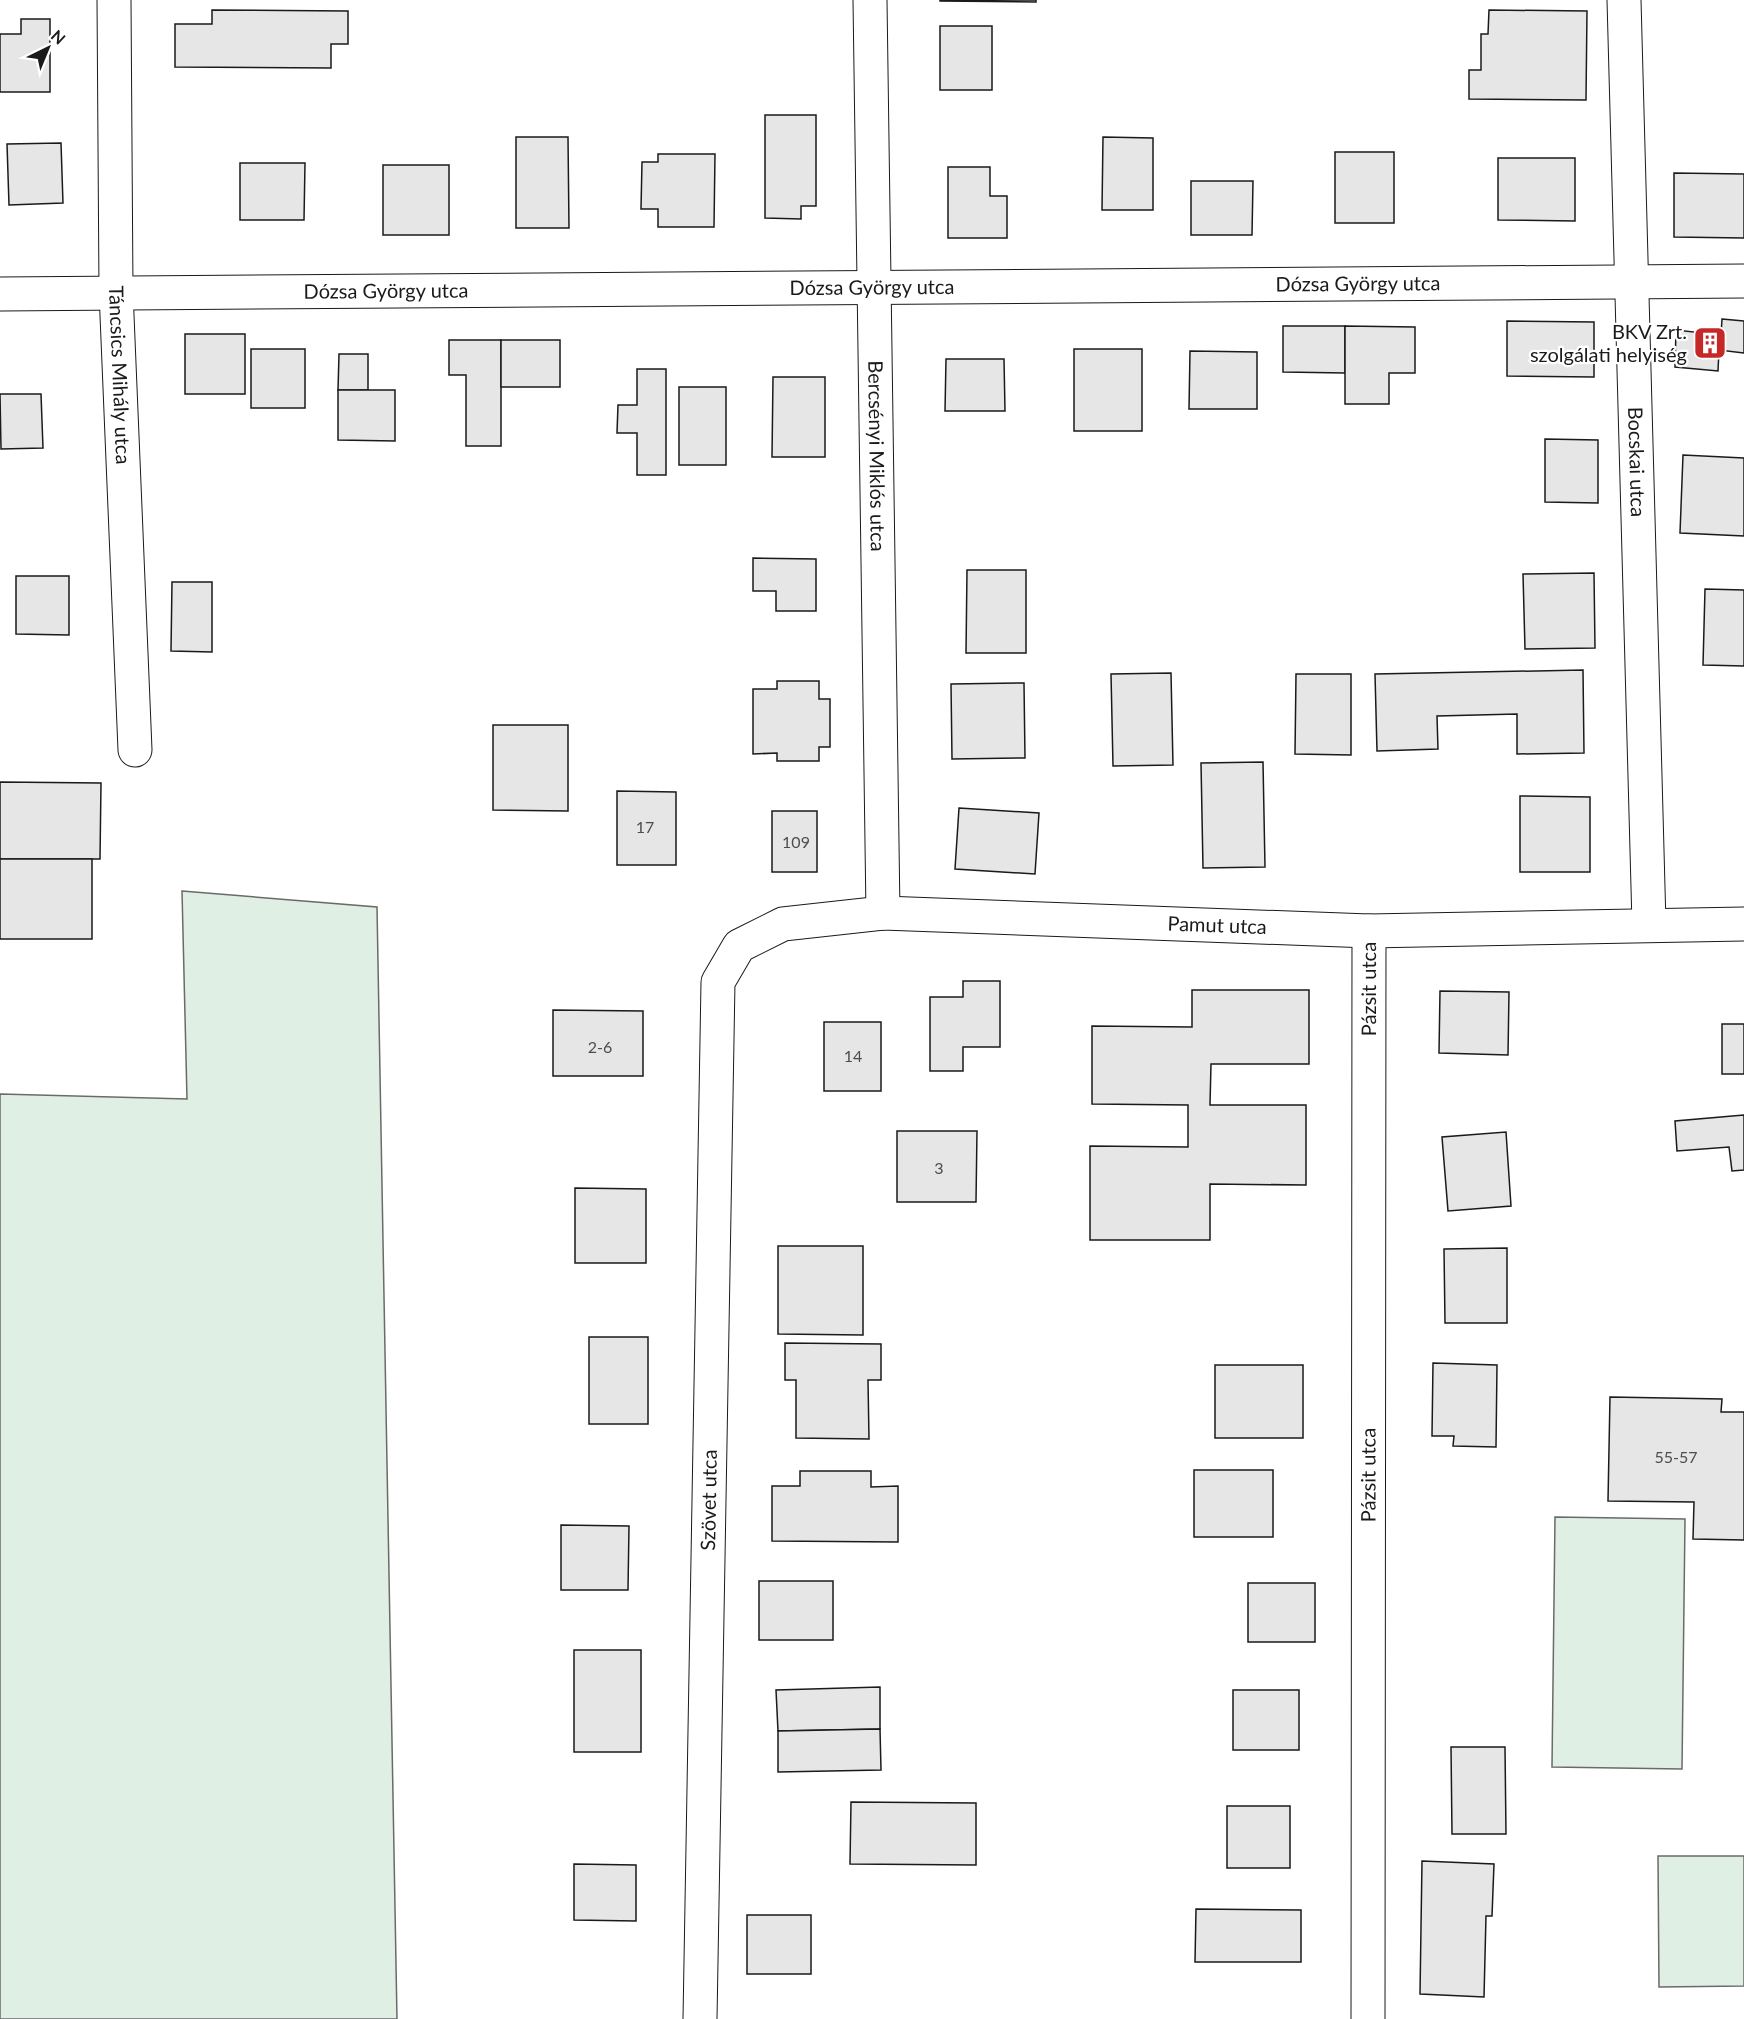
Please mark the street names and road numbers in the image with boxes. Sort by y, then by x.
street label: Dózsa György utca [1275,270,1440,295]
street label: Dózsa György utca [789,274,954,299]
street label: Dózsa György utca [303,278,468,303]
street label: Táncsics Mihály utca [105,285,136,465]
street label: Bercsényi Miklós utca [864,360,891,552]
street label: Bocskai utca [1624,406,1651,517]
street label: Pamut utca [1167,911,1267,938]
street label: Pázsit utca [1356,942,1380,1036]
street label: Pázsit utca [1355,1428,1380,1522]
street label: Szövet utca [695,1449,721,1551]

